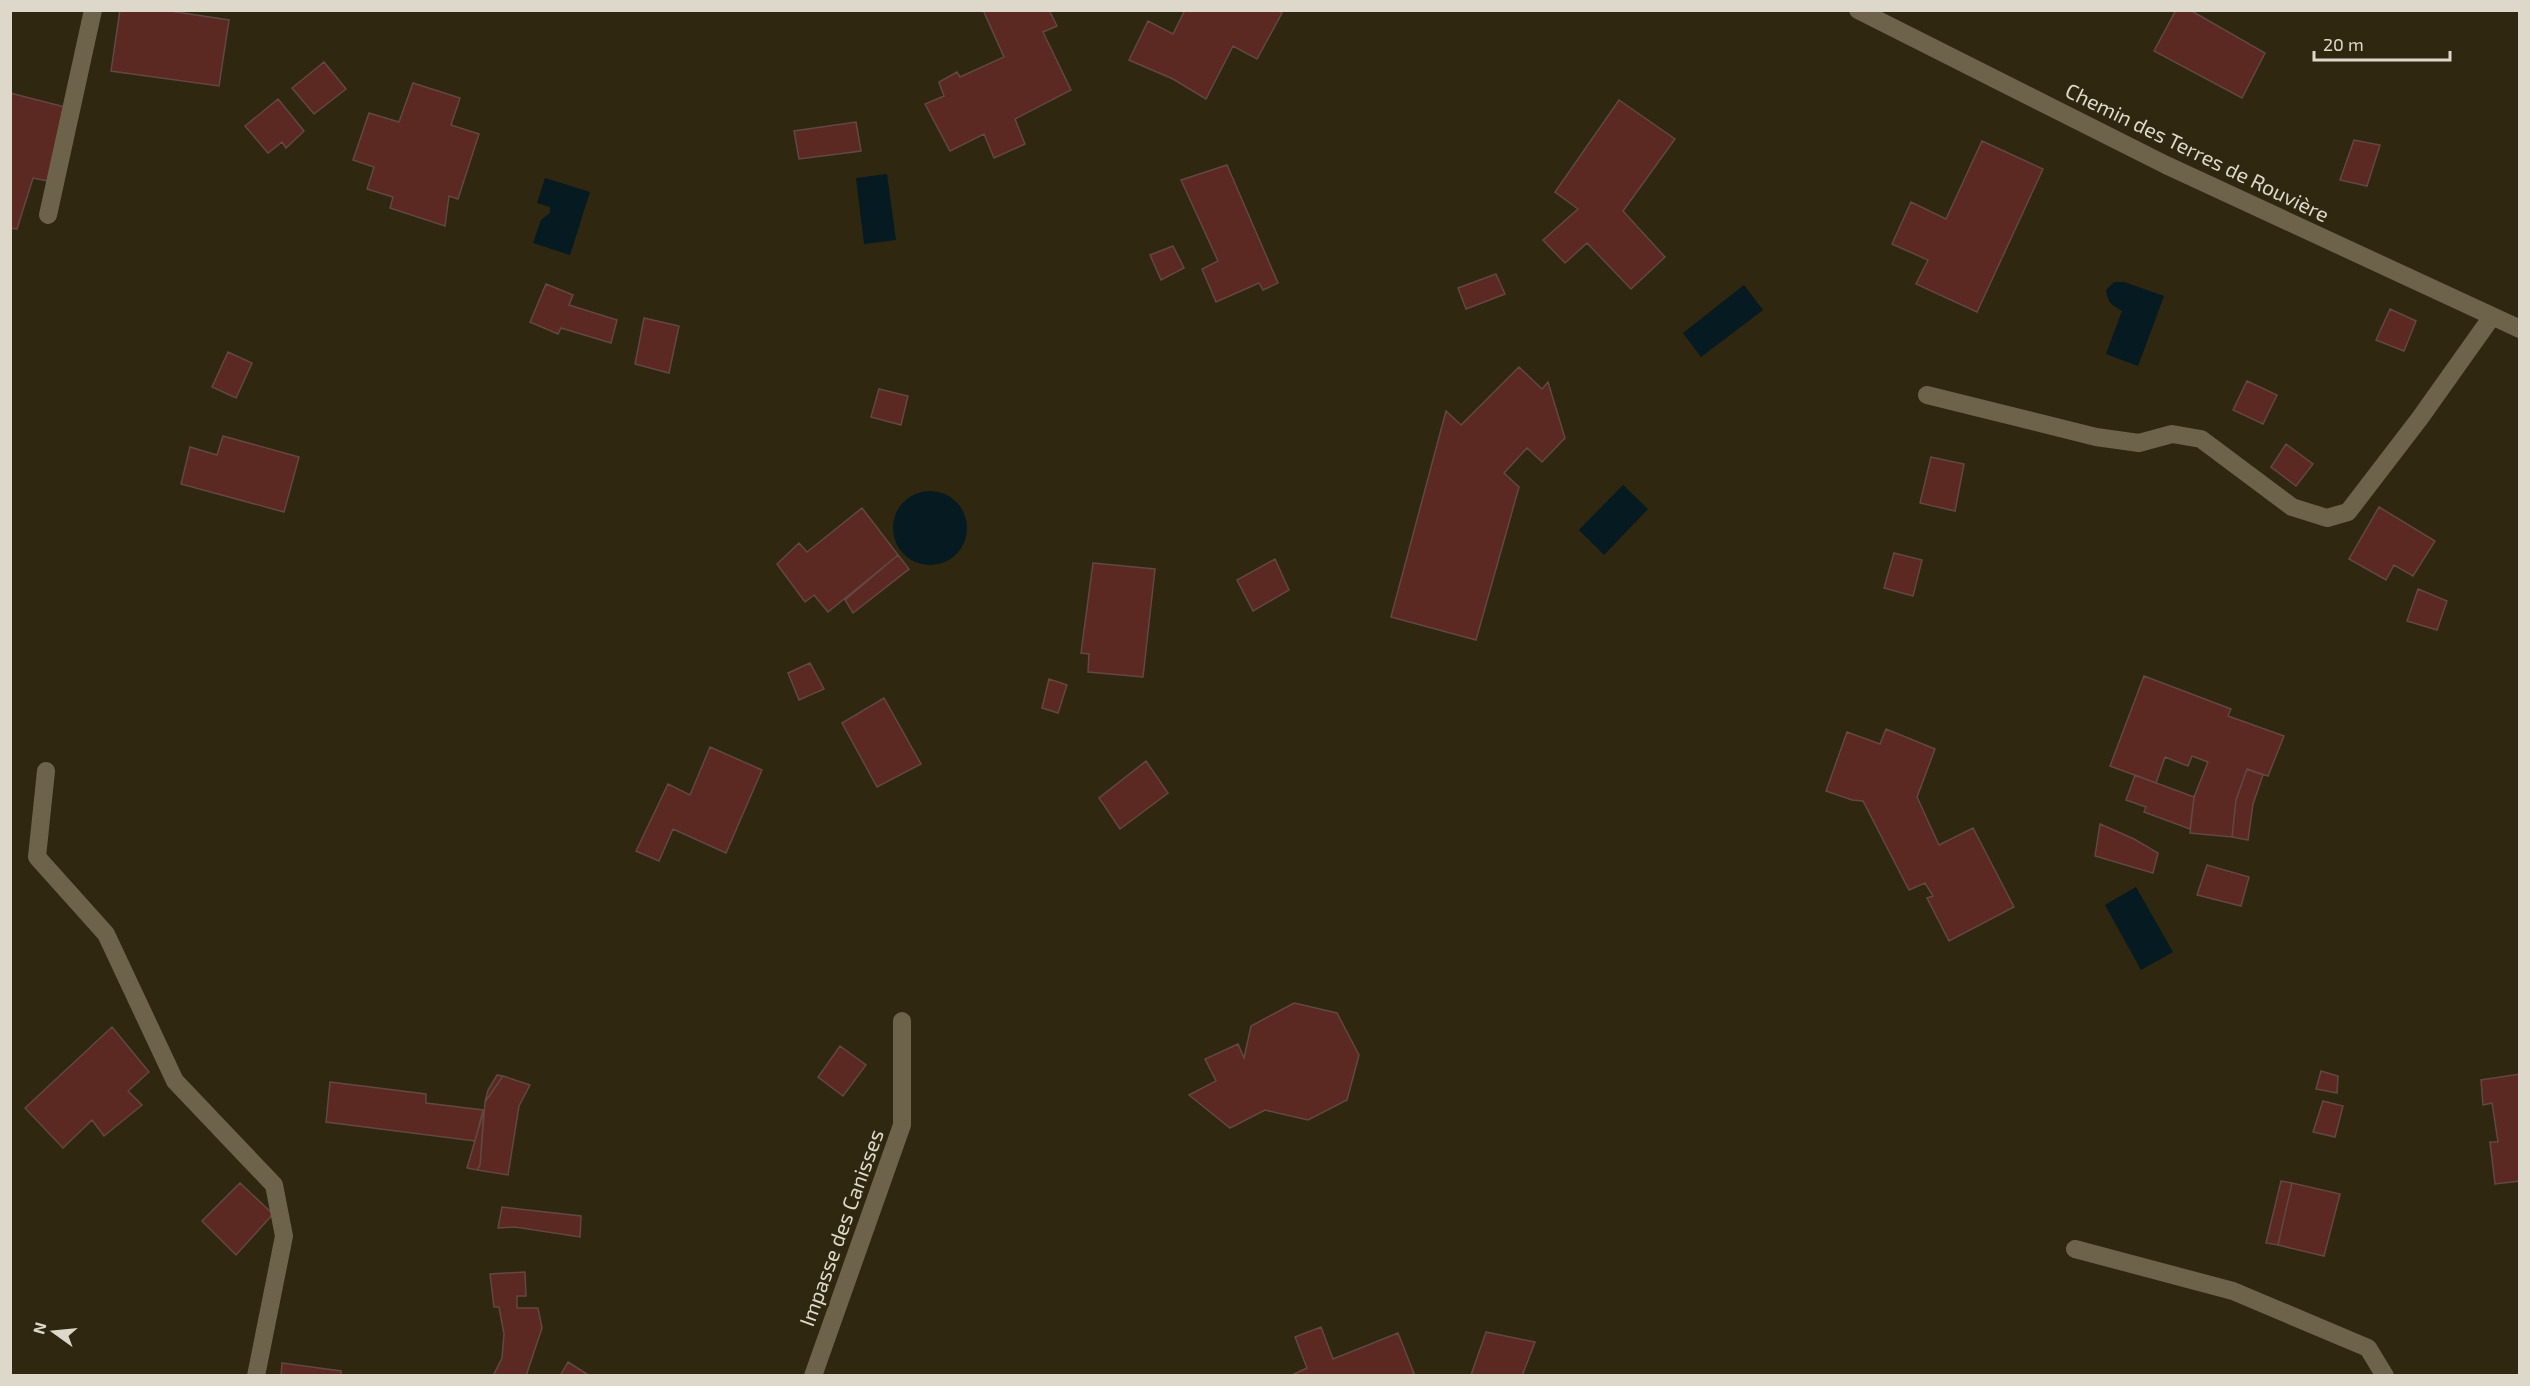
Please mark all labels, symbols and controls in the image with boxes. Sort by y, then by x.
scale bar [2314,24,2450,62]
text: 20 m [2323,33,2364,55]
street label: Chemin des Terres de Rouvière [2062,77,2334,227]
street label: Impasse des Canisses [793,1126,888,1329]
north arrow [24,1302,84,1362]
text: N [28,1320,50,1336]

